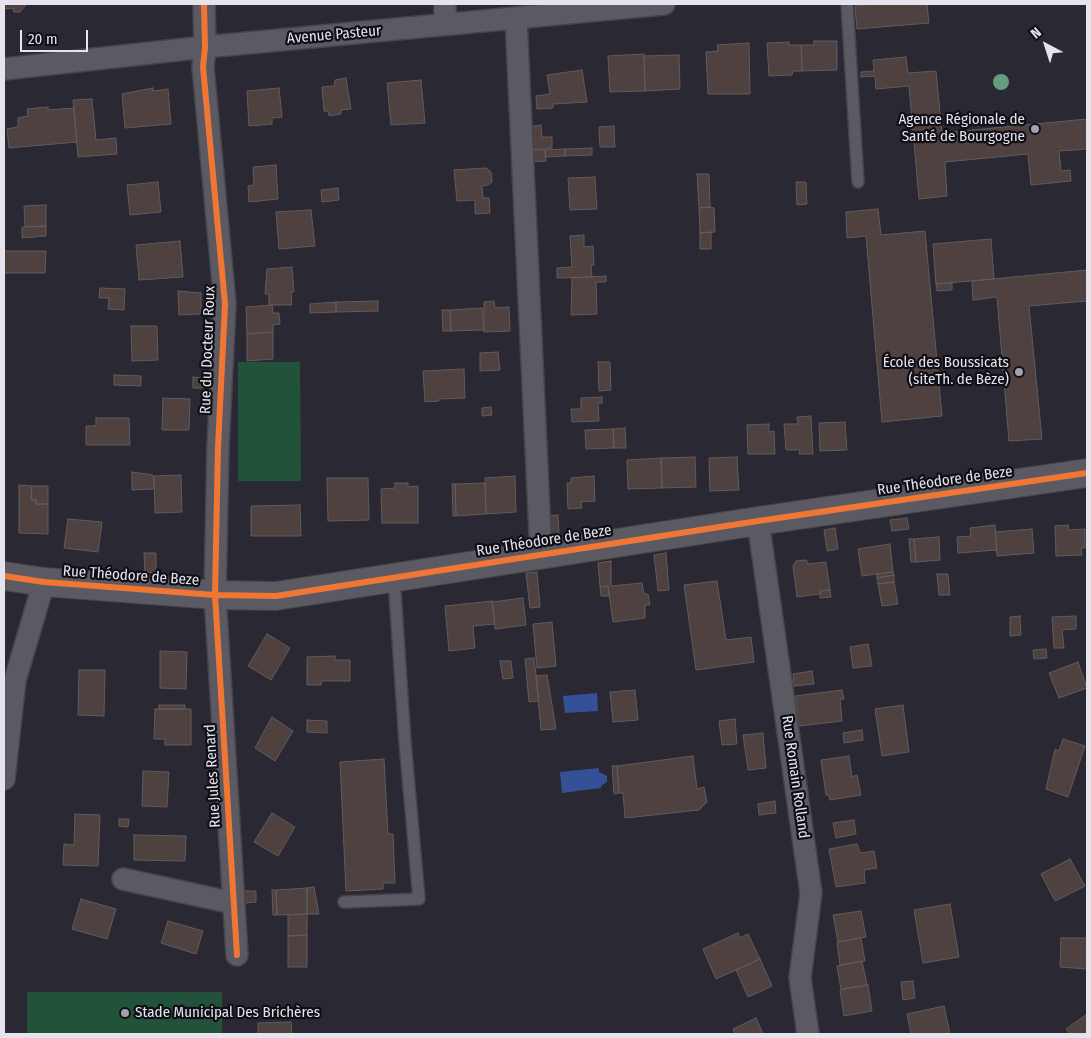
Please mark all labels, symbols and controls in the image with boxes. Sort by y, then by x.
scale bar [22,20,90,52]
north arrow [1021,20,1071,70]
street label: Avenue Pasteur [286,22,382,48]
text: N [1027,24,1045,42]
text: 20 m [28,30,58,48]
place label: Agence Régionale de Santé de Bourgogne [898,111,1025,146]
marker: Agence Régionale de Santé de Bourgogne [1029,123,1041,135]
street label: Rue du Docteur Roux [197,286,219,414]
place label: École des Boussicats (siteTh. de Bèze) [883,354,1009,389]
marker: École des Boussicats (siteTh. de Bèze) [1013,366,1025,378]
street label: Rue Théodore de Beze [876,463,1014,499]
street label: Rue Théodore de Beze [475,521,613,561]
street label: Rue Théodore de Beze [62,562,200,590]
street label: Rue Romain Rolland [777,714,813,840]
street label: Rue Jules Renard [201,724,225,828]
place label: Stade Municipal Des Brichères [135,1004,320,1022]
marker: Stade Municipal Des Brichères [119,1007,131,1019]

